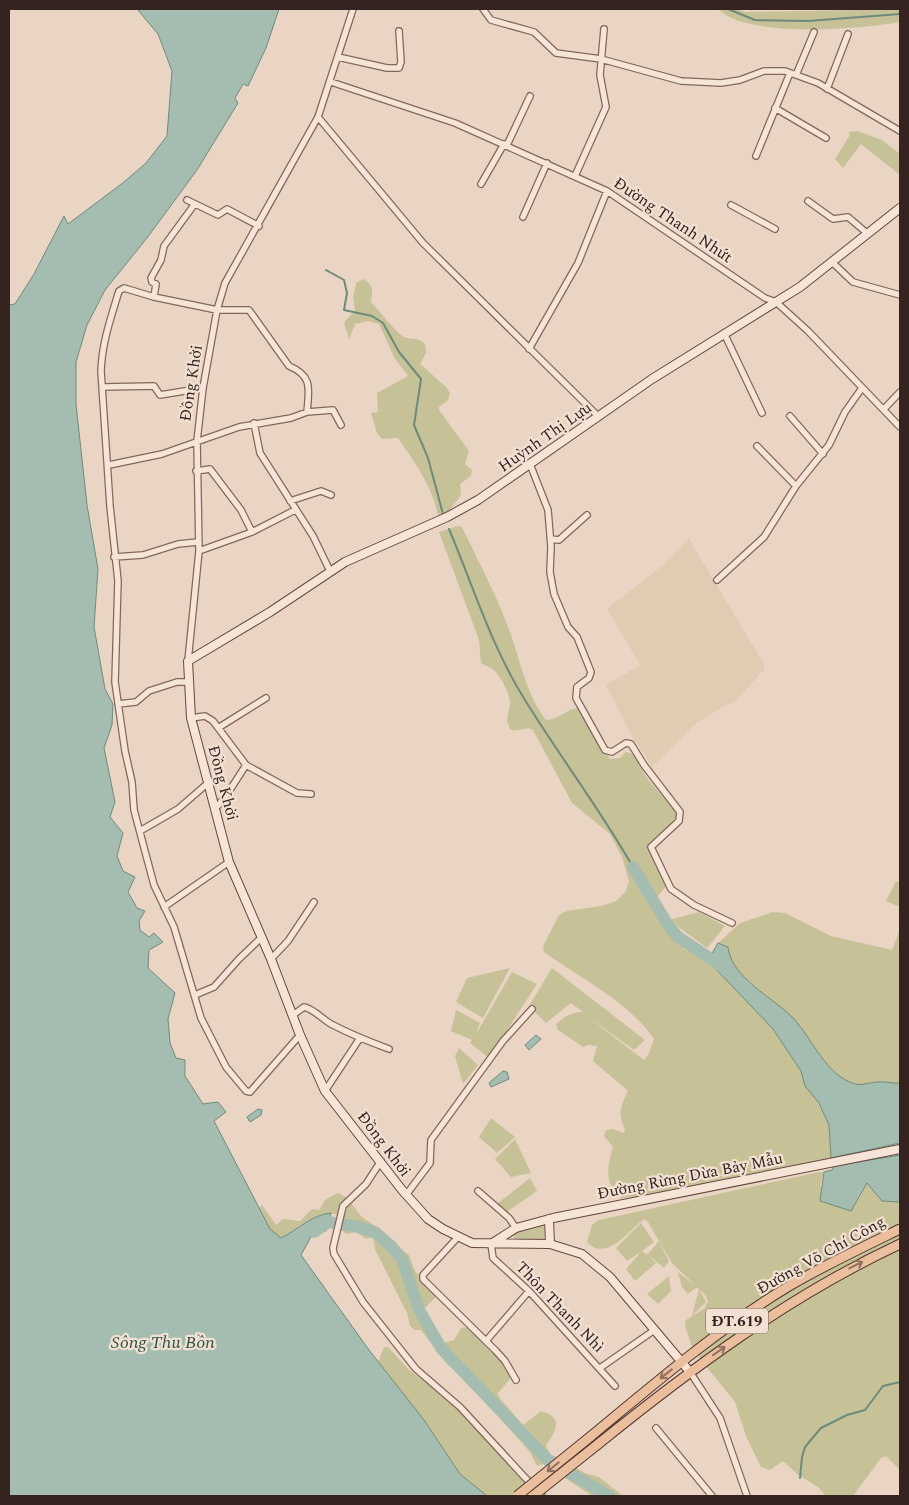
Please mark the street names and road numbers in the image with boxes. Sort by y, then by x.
street label: Đường Thanh Nhứt [609,171,738,269]
street label: Đồng Khởi [173,343,209,423]
street label: Huỳnh Thị Lựu [493,396,597,478]
street label: Đồng Khởi [201,743,245,823]
street label: Đồng Khởi [351,1106,417,1182]
street label: Đường Rừng Dừa Bảy Mẫu [595,1146,785,1206]
street label: Đường Võ Chí Công [752,1210,890,1300]
street label: Thôn Thanh Nhì [510,1256,610,1358]
road number: ĐT.619 [706,1308,768,1334]

